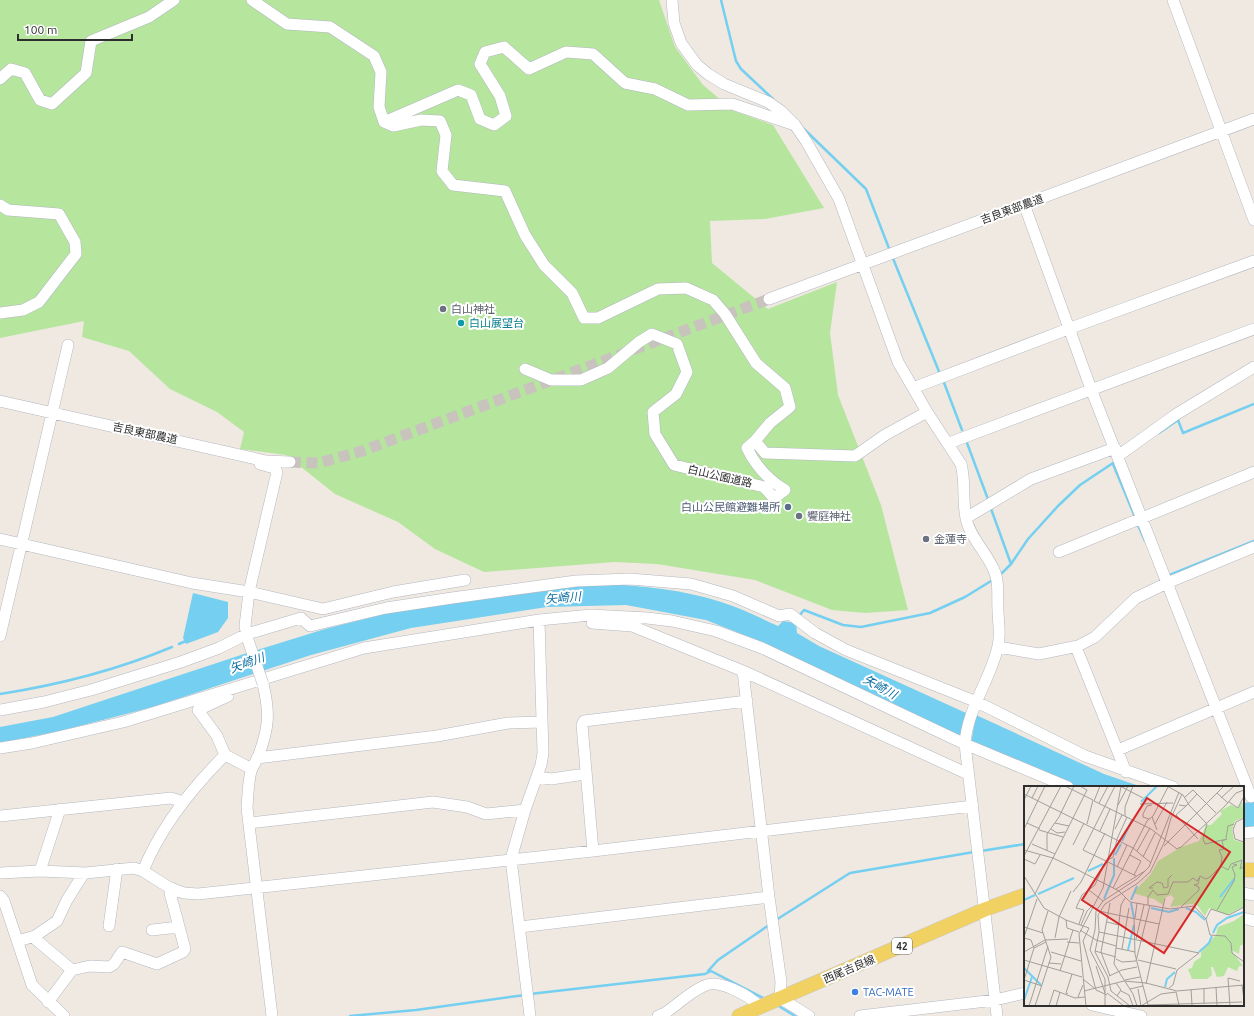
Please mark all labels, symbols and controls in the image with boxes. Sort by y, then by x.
scale bar [18,16,132,42]
text: 100 m [24,23,57,36]
street label: 吉良東部農道 [979,192,1045,226]
place label: 白山神社 [451,303,495,315]
marker: 白山神社 [438,304,448,314]
place label: 白山展望台 [469,317,524,329]
marker: 白山展望台 [456,318,466,328]
street label: 吉良東部農道 [111,420,179,446]
street label: 白山公園道路 [686,463,754,489]
place label: 白山公民館避難場所 [681,501,781,513]
marker: 白山公民館避難場所 [783,502,793,512]
place label: 饗庭神社 [807,510,851,522]
marker: 饗庭神社 [794,511,804,521]
place label: 金蓮寺 [934,533,967,545]
marker: 金蓮寺 [921,534,931,544]
water label: 矢崎川 [544,589,583,606]
water label: 矢崎川 [228,650,268,675]
water label: 矢崎川 [861,672,901,702]
inset map [1024,786,1244,1006]
road number: 42 [892,938,912,954]
street label: 西尾吉良線 [821,953,877,985]
place label: TAC-MATE [863,986,914,998]
marker: TAC-MATE [850,987,860,997]

